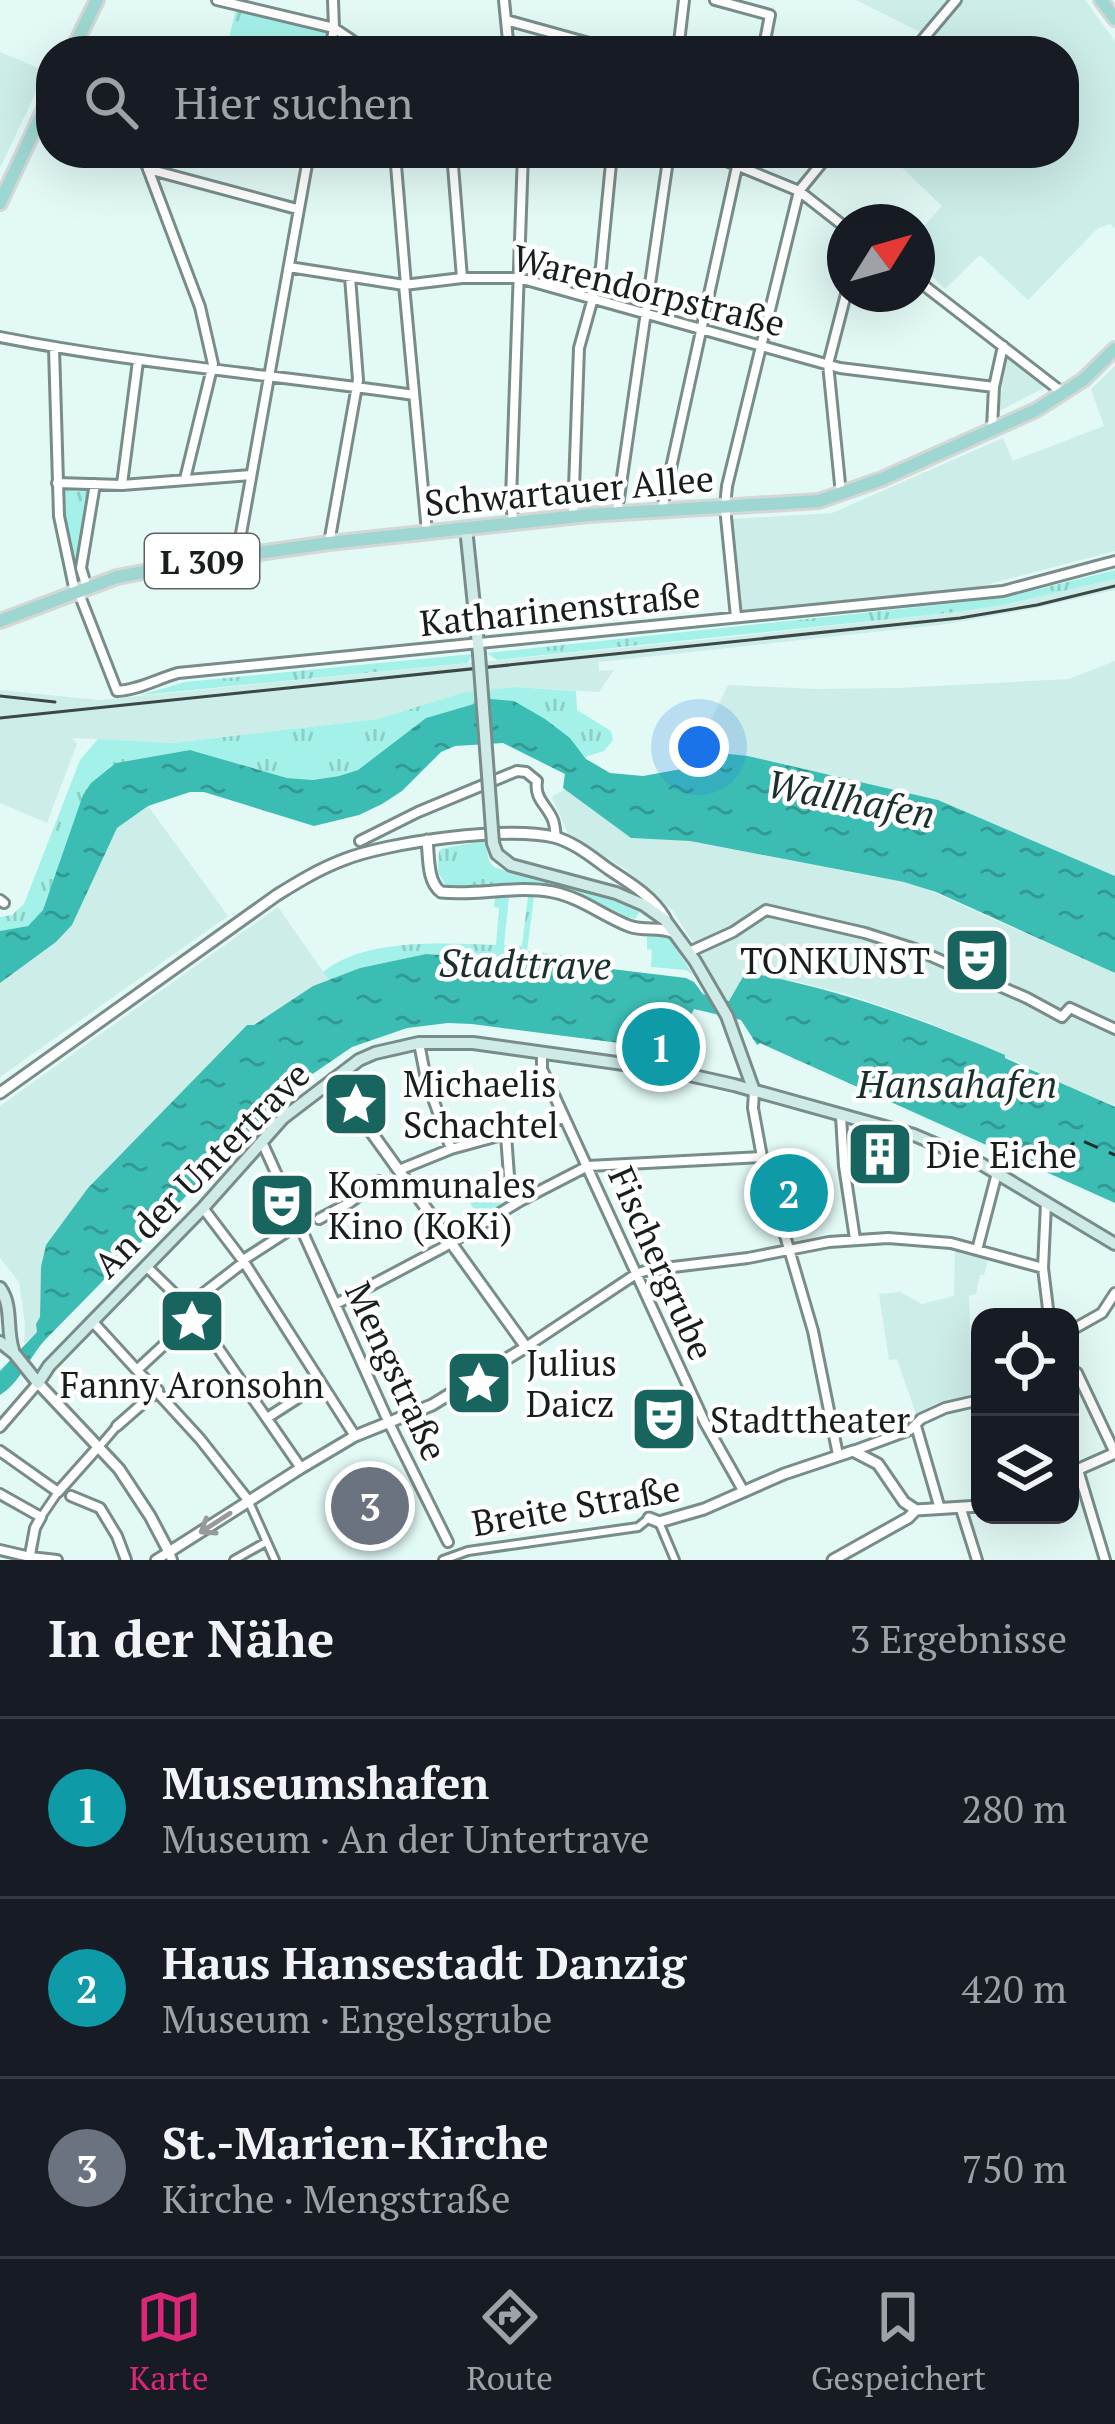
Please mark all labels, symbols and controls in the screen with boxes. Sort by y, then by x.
search box [36,36,1079,168]
icon: search [78,69,144,135]
text: Hier suchen [174,72,413,132]
north arrow [827,204,935,312]
street label: Warendorpstraße [508,233,790,347]
street label: Schwartauer Allee [422,454,716,526]
road number: L 309 [145,534,259,588]
street label: Katharinenstraße [417,570,703,646]
your location [669,717,729,777]
water label: Wallhafen [763,756,939,840]
theatre icon: TONKUNST [942,925,1012,995]
water label: Stadttrave [438,936,612,990]
place label: TONKUNST [740,937,930,984]
pin: 1 [622,1002,700,1092]
street label: An der Untertrave [83,1051,319,1287]
water label: Hansahafen [856,1057,1057,1109]
place label: Michaelis Schachtel [403,1060,559,1148]
place icon: Michaelis Schachtel [321,1069,391,1139]
building icon: Die Eiche [845,1119,915,1189]
place label: Die Eiche [926,1131,1077,1178]
pin: 2 [750,1148,828,1238]
street label: Fischergrube [598,1159,726,1367]
place label: Kommunales Kino (KoKi) [328,1161,536,1249]
theatre icon: Kommunales Kino (KoKi) [247,1170,317,1240]
street label: Mengstraße [335,1274,459,1468]
place icon: Fanny Aronsohn [157,1286,227,1356]
map controls [971,1308,1079,1524]
button: locate [971,1308,1079,1416]
place label: Julius Daicz [526,1339,617,1427]
place icon: Julius Daicz [444,1348,514,1418]
place label: Fanny Aronsohn [60,1361,324,1408]
theatre icon: Stadttheater [629,1384,699,1454]
place label: Stadttheater [710,1396,910,1443]
button: layers [971,1416,1079,1524]
pin: 3 [331,1461,409,1551]
street label: Breite Straße [468,1464,684,1546]
one-way arrow [198,1510,232,1535]
text: In der Nähe [48,1604,334,1672]
text: 3 Ergebnisse [849,1612,1067,1664]
text: Museumshafen [162,1752,489,1812]
text: 1 [76,1782,98,1834]
text: 280 m [962,1782,1067,1834]
text: Museum · An der Untertrave [162,1812,650,1864]
text: Haus Hansestadt Danzig [162,1932,686,1992]
text: 2 [76,1962,98,2014]
text: 420 m [962,1962,1067,2014]
text: Museum · Engelsgrube [162,1992,552,2044]
text: St.-Marien-Kirche [162,2112,549,2172]
text: 3 [76,2142,98,2194]
text: 750 m [962,2142,1067,2194]
text: Kirche · Mengstraße [162,2172,511,2224]
tab: Karte [129,2284,208,2399]
tab: Route [466,2284,553,2399]
tab: Gespeichert [811,2284,986,2399]

